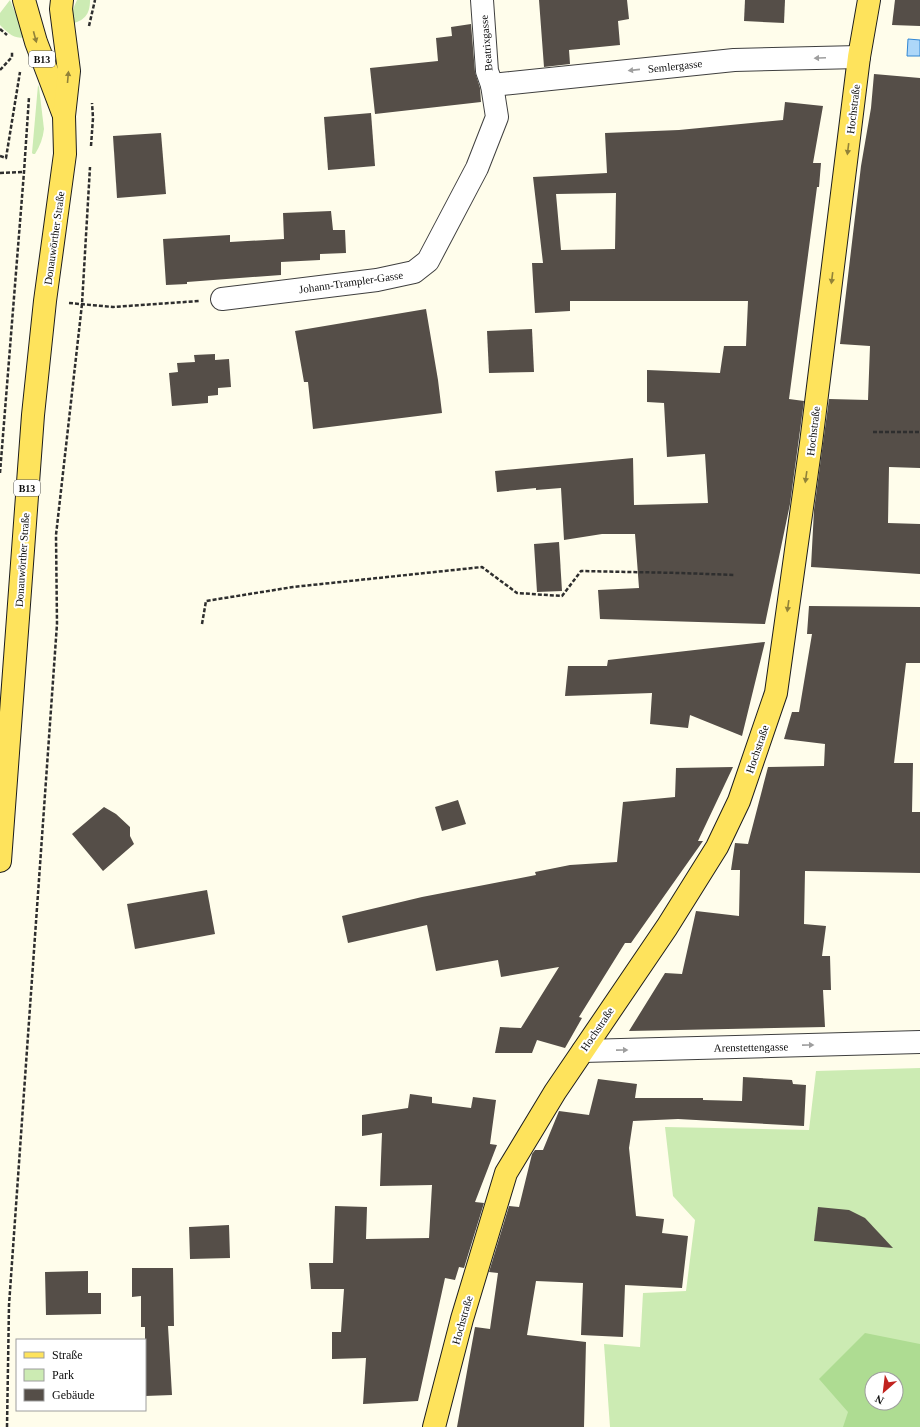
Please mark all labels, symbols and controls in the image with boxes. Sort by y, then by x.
street label: Beatrixgasse [478,14,494,72]
one-way arrow [32,32,38,44]
road number: B13 [29,51,55,67]
one-way arrow [813,55,826,61]
street label: Semlergasse [647,57,703,75]
one-way arrow [628,67,640,74]
one-way arrow [65,71,72,83]
street label: Hochstraße [844,83,862,135]
one-way arrow [844,143,851,155]
street label: Donauwörther Straße [41,190,67,286]
street label: Johann-Trampler-Gasse [298,269,404,295]
one-way arrow [828,272,835,284]
street label: Hochstraße [804,405,822,457]
one-way arrow [803,471,809,483]
road number: B13 [14,480,40,496]
street label: Donauwörther Straße [13,512,31,607]
one-way arrow [785,599,791,612]
street label: Hochstraße [743,723,771,775]
street label: Hochstraße [578,1005,616,1053]
street label: Arenstettengasse [714,1040,788,1054]
one-way arrow [802,1042,815,1048]
one-way arrow [616,1047,629,1053]
street label: Hochstraße [449,1294,475,1346]
legend [16,1339,146,1411]
text: Straße [52,1348,83,1362]
text: Park [52,1368,74,1382]
north arrow [864,1371,904,1411]
text: Gebäude [52,1388,95,1402]
text: N [873,1393,886,1407]

